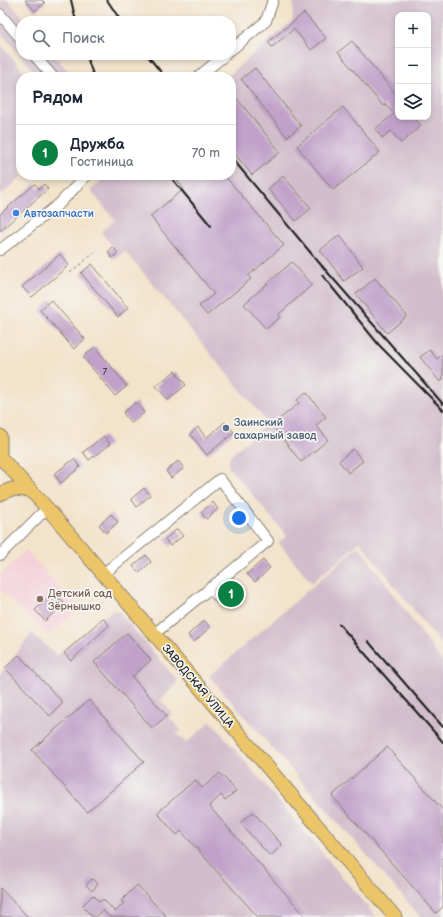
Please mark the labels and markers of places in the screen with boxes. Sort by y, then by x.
place label: Автозапчасти [23,207,94,220]
marker: Автозапчасти [11,208,21,218]
place label: Заинский сахарный завод [234,416,317,442]
marker: Заинский сахарный завод [221,423,231,433]
pin: 1 [218,579,244,609]
place label: Детский сад Зёрнышко [48,587,112,613]
marker: Детский сад Зёрнышко [35,594,45,604]

